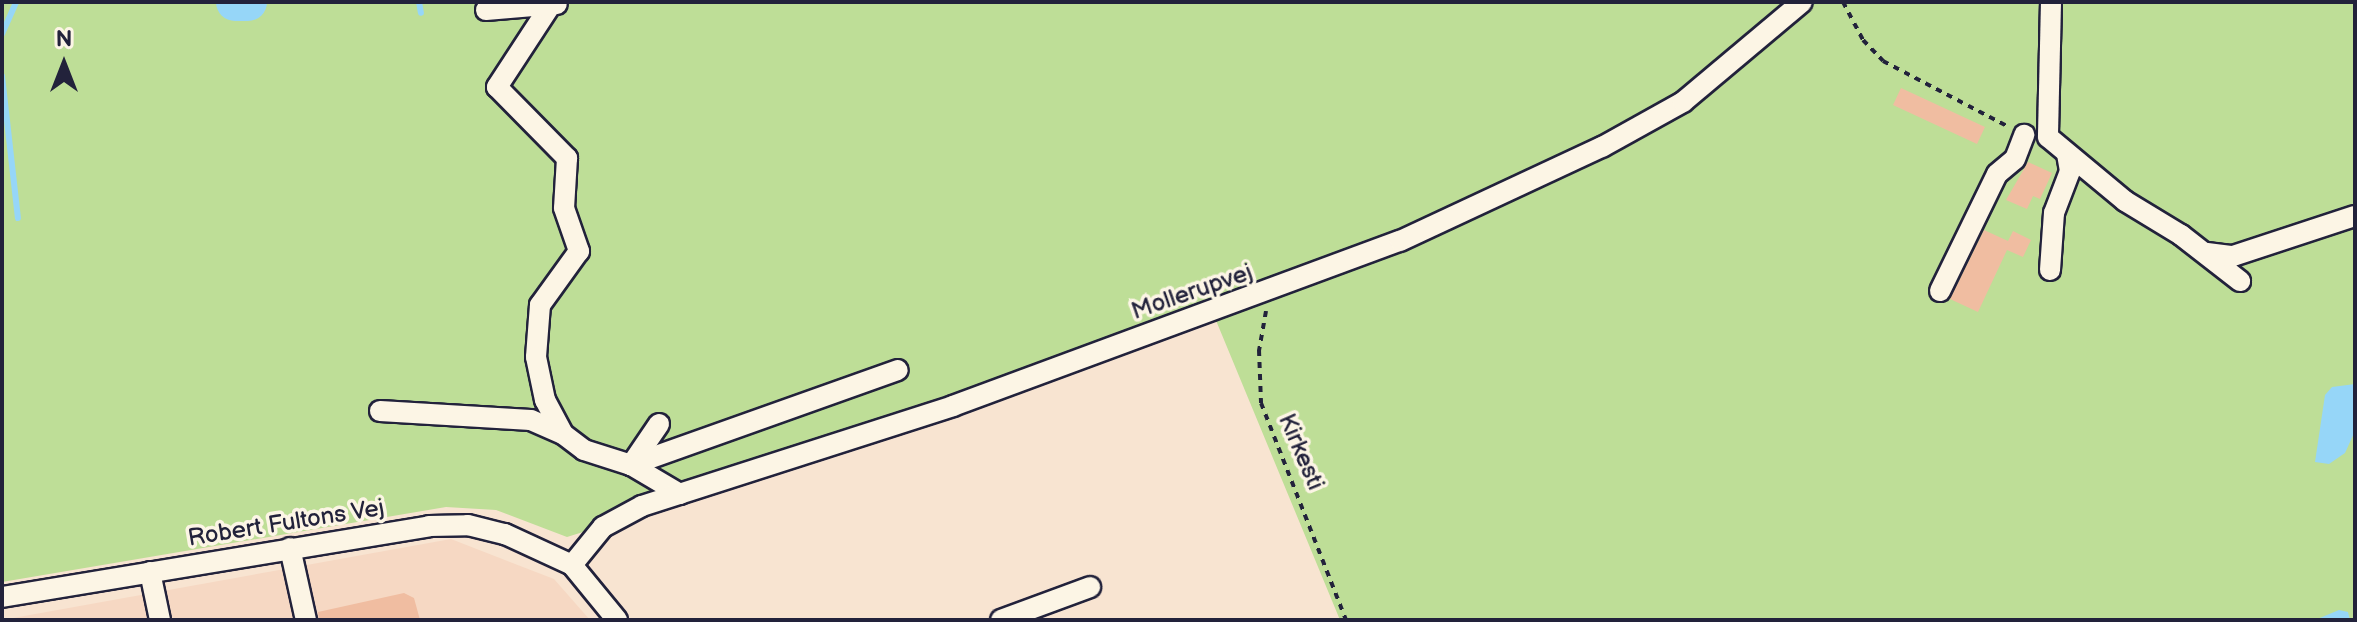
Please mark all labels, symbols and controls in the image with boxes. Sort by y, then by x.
north arrow [24,24,104,104]
text: N [56,26,72,53]
street label: Mollerupvej [1128,258,1256,326]
street label: Kirkesti [1272,409,1330,495]
street label: Robert Fultons Vej [185,493,387,553]

